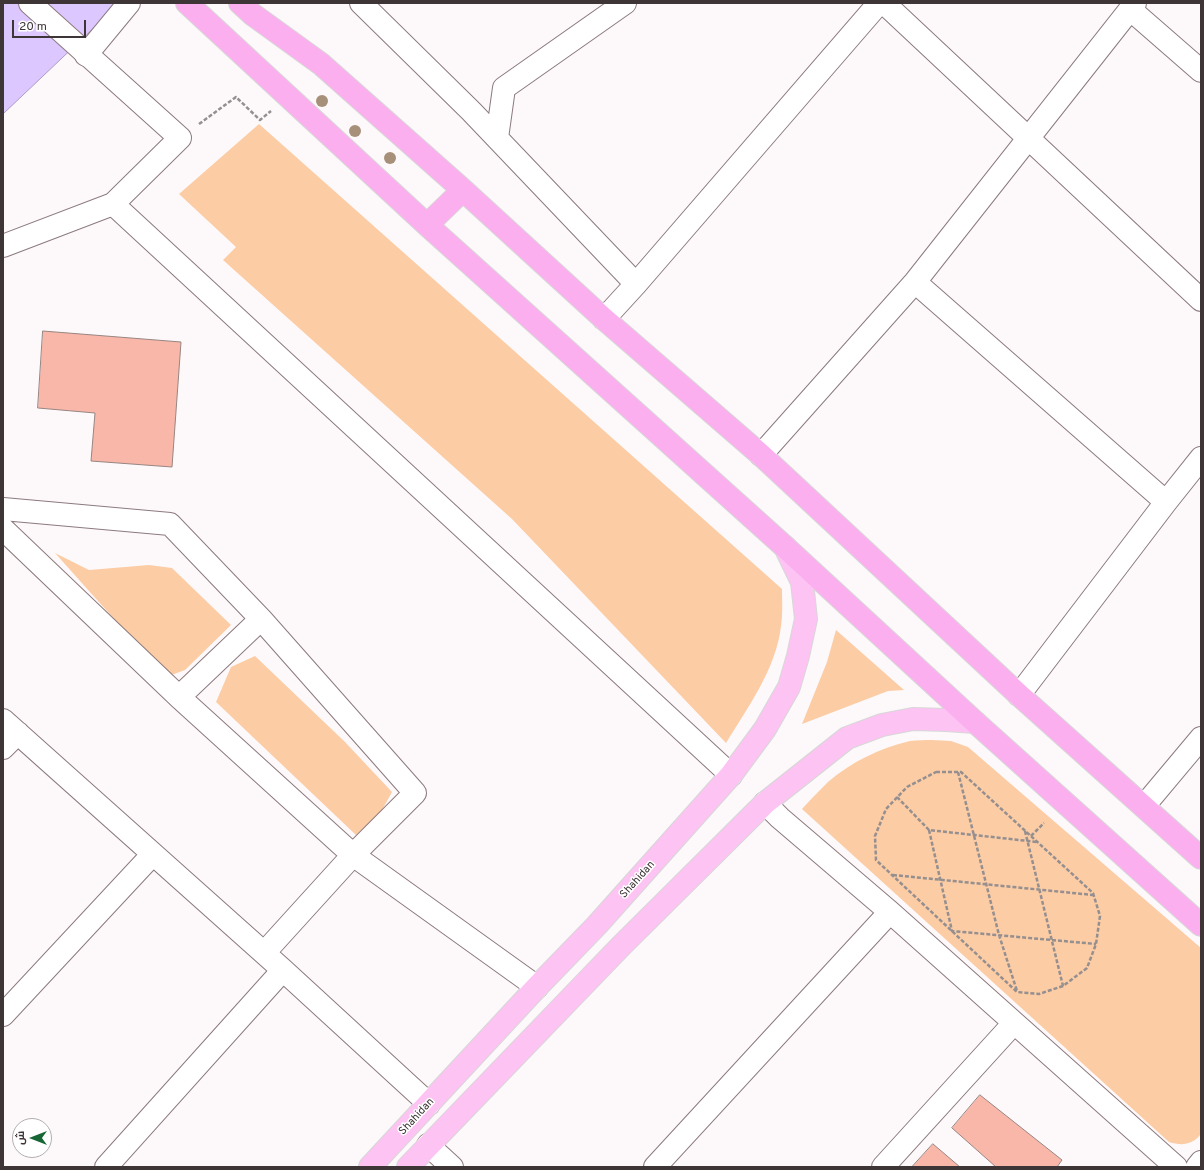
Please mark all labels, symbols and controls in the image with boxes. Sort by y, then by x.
scale bar [14,12,88,38]
text: 20 m [19,19,47,35]
street label: Shahidan [618,859,658,901]
street label: Shahidan [397,1096,437,1138]
north arrow [12,1118,52,1158]
text: ش [14,1131,28,1145]

